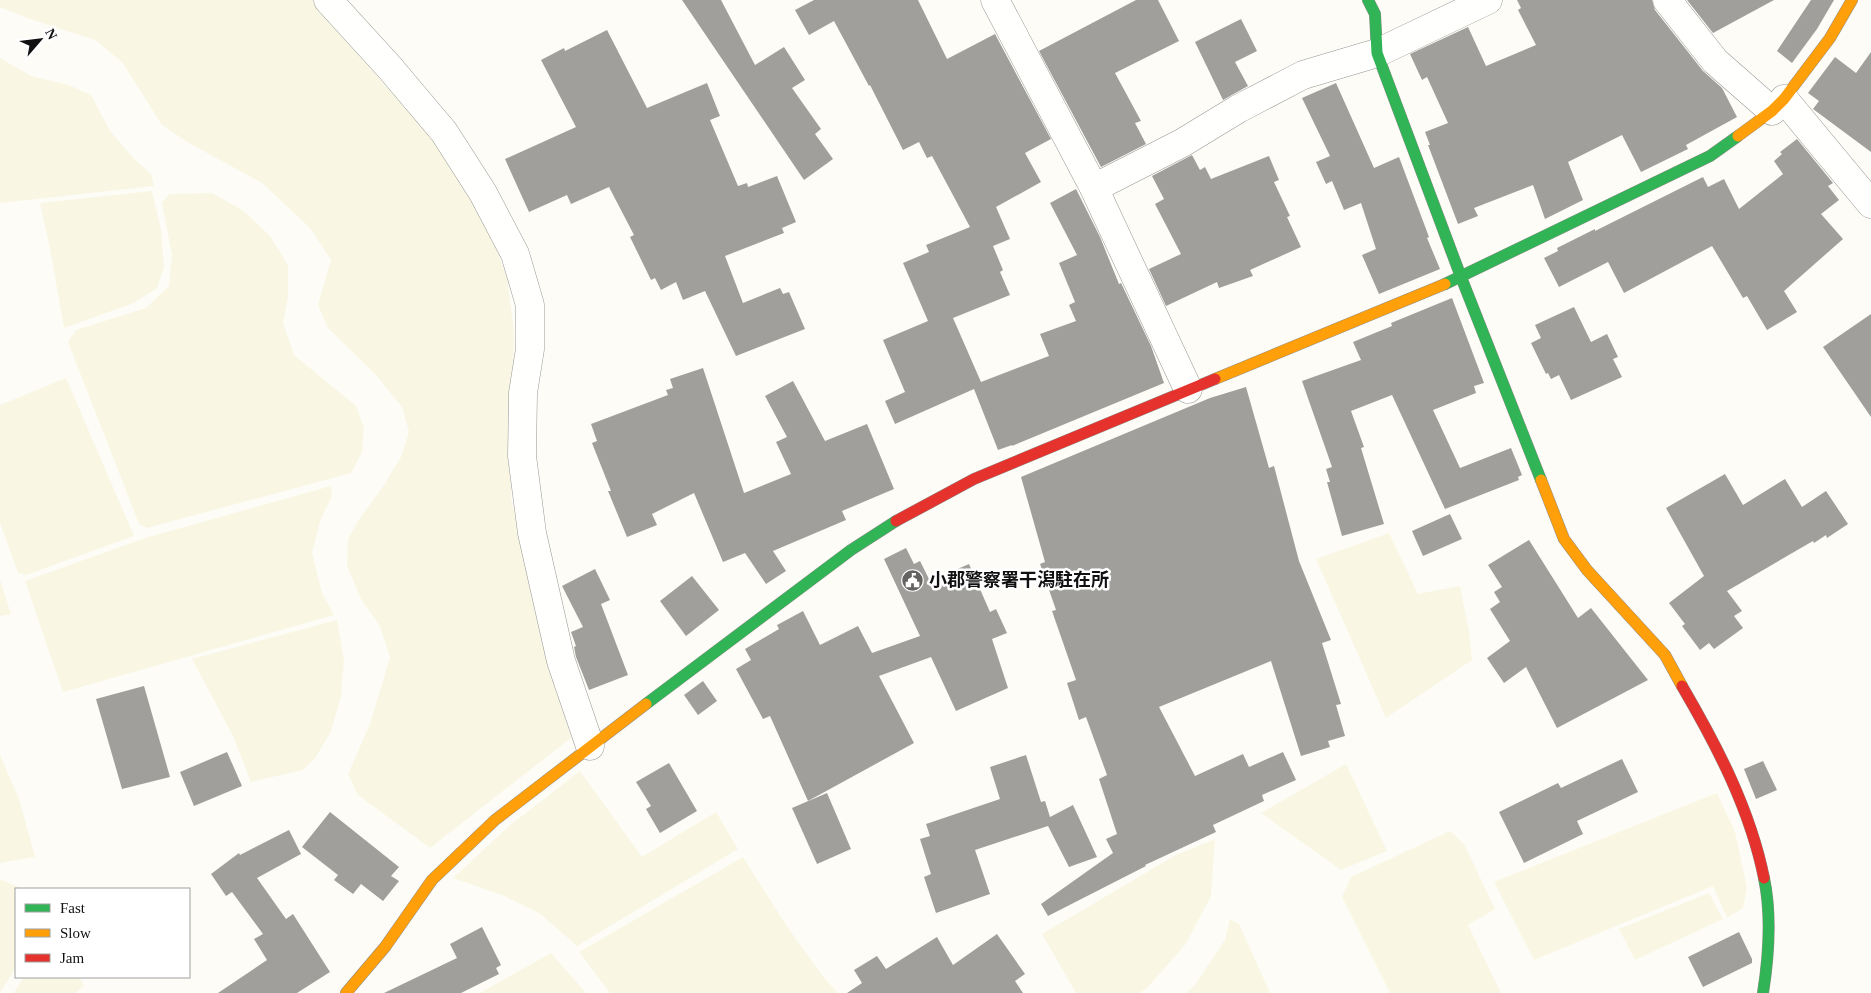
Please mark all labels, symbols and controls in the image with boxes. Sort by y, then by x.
north arrow [15,15,65,65]
text: N [42,26,60,42]
public building icon: 小郡警察署干潟駐在所 [901,568,925,592]
place label: 小郡警察署干潟駐在所 [929,570,1109,590]
legend [15,888,190,978]
text: Fast [60,900,86,916]
text: Slow [60,925,91,941]
text: Jam [60,950,84,966]

